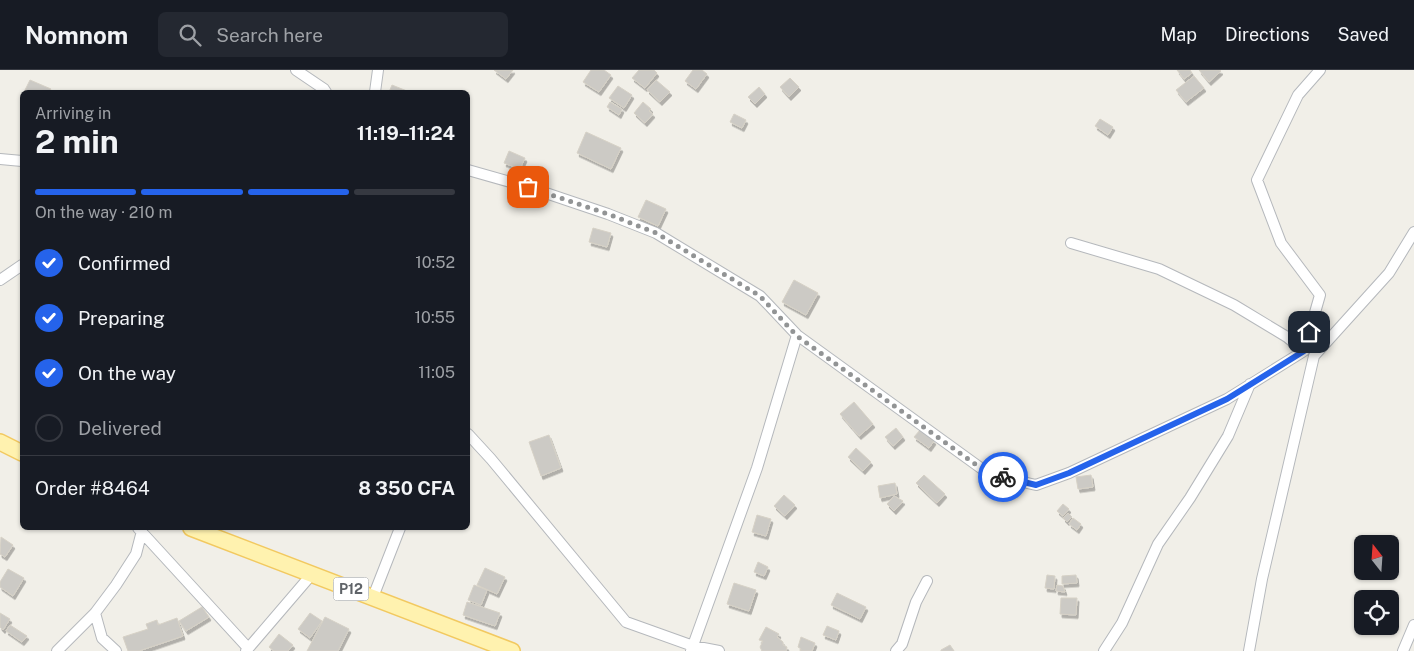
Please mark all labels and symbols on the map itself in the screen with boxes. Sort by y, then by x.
pin [507,166,549,208]
pin [1288,311,1330,353]
courier [978,452,1028,502]
north arrow [1354,535,1399,580]
road number: P12 [334,578,368,600]

